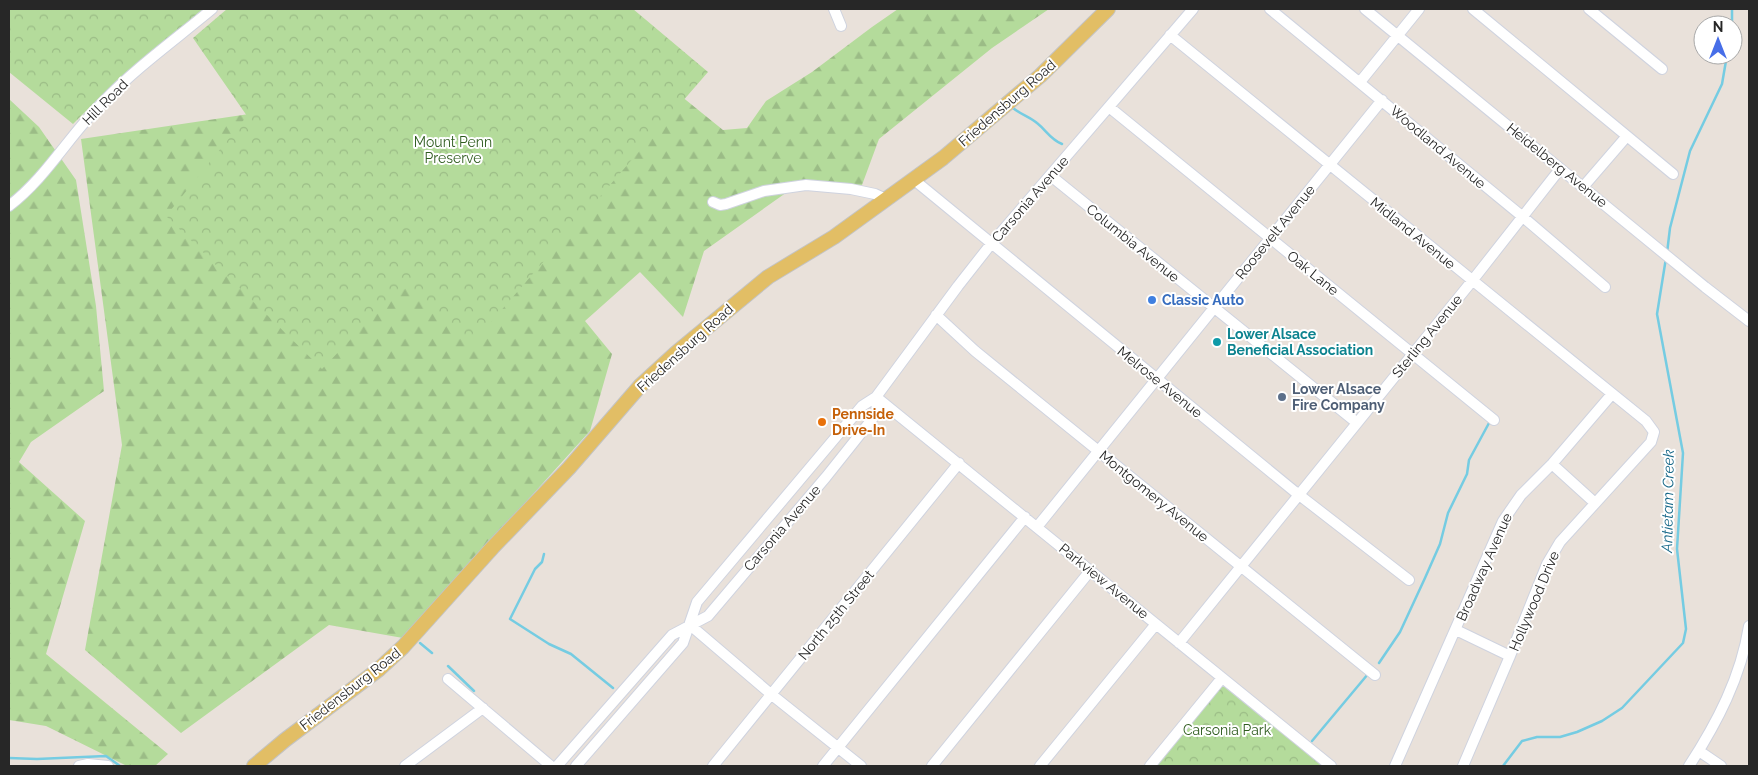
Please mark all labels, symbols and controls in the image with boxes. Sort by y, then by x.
north arrow [1693,15,1743,65]
text: N [1713,19,1723,35]
street label: Friedensburg Road [955,57,1059,149]
street label: Hill Road [79,76,131,128]
street label: Woodland Avenue [1387,102,1489,192]
street label: Heidelberg Avenue [1504,120,1610,210]
park label: Mount Penn Preserve [414,134,492,166]
street label: Carsonia Avenue [988,153,1072,245]
street label: Roosevelt Avenue [1232,182,1318,282]
street label: Midland Avenue [1367,194,1459,272]
street label: Columbia Avenue [1083,201,1183,285]
street label: Oak Lane [1284,248,1342,298]
street label: Sterling Avenue [1389,291,1465,381]
place label: Classic Auto [1162,292,1244,308]
marker: Classic Auto [1146,294,1158,306]
street label: Friedensburg Road [634,301,736,395]
place label: Lower Alsace Beneficial Association [1227,326,1373,358]
marker: Lower Alsace Beneficial Association [1211,336,1223,348]
street label: Melrose Avenue [1114,343,1206,421]
place label: Lower Alsace Fire Company [1292,381,1385,413]
marker: Lower Alsace Fire Company [1276,391,1288,403]
place label: Pennside Drive-In [832,406,894,438]
marker: Pennside Drive-In [816,416,828,428]
street label: Montgomery Avenue [1096,447,1212,545]
water label: Antietam Creek [1658,449,1678,554]
street label: Carsonia Avenue [740,482,824,574]
street label: Broadway Avenue [1453,510,1515,624]
street label: Parkview Avenue [1056,540,1152,622]
street label: Hollywood Drive [1506,549,1562,653]
street label: North 25th Street [795,567,877,663]
street label: Friedensburg Road [297,645,403,733]
park label: Carsonia Park [1183,722,1272,738]

